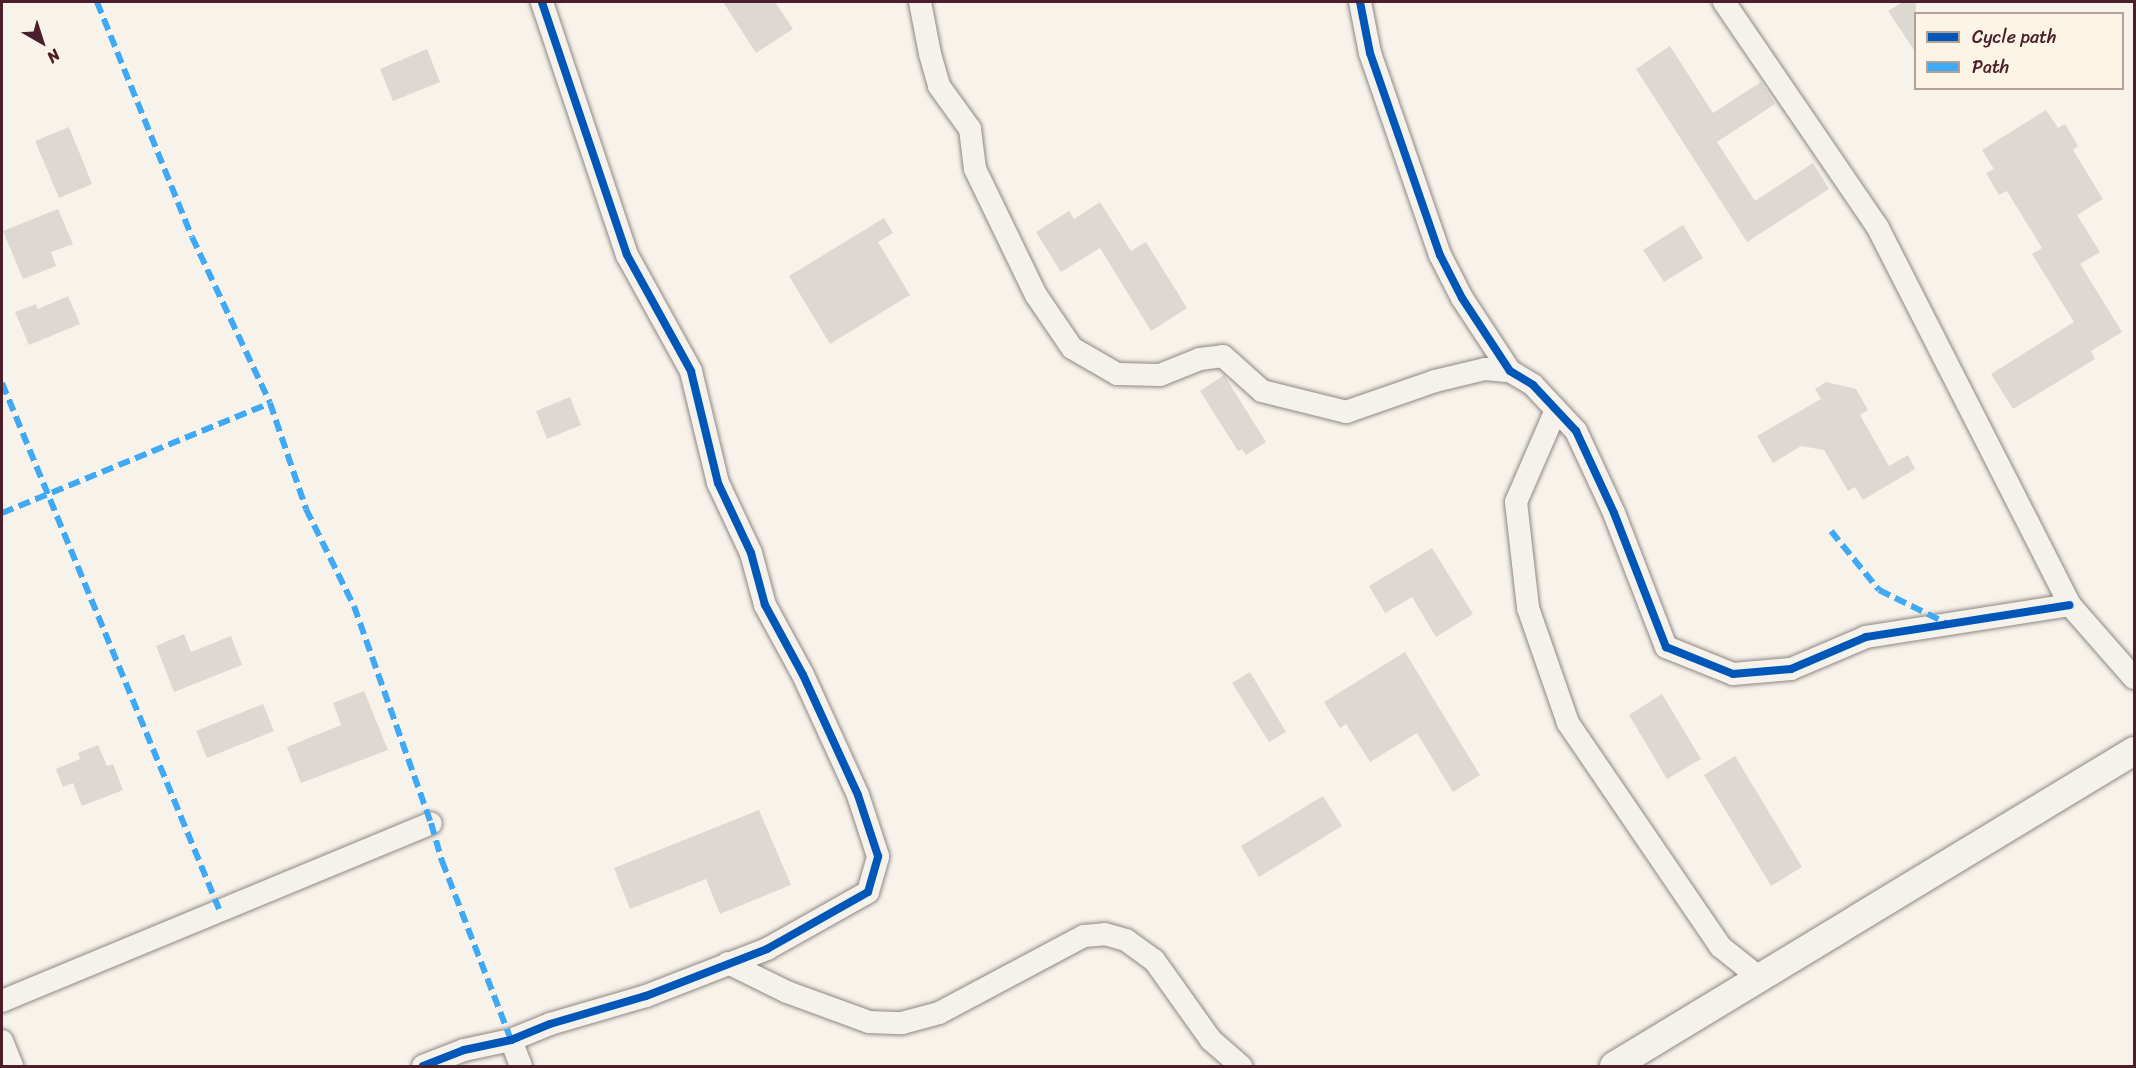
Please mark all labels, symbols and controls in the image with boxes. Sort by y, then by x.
north arrow [12,12,72,72]
legend [1914,12,2124,90]
text: Cycle path [1972,21,2056,53]
text: N [40,42,67,71]
text: Path [1972,51,2009,83]

